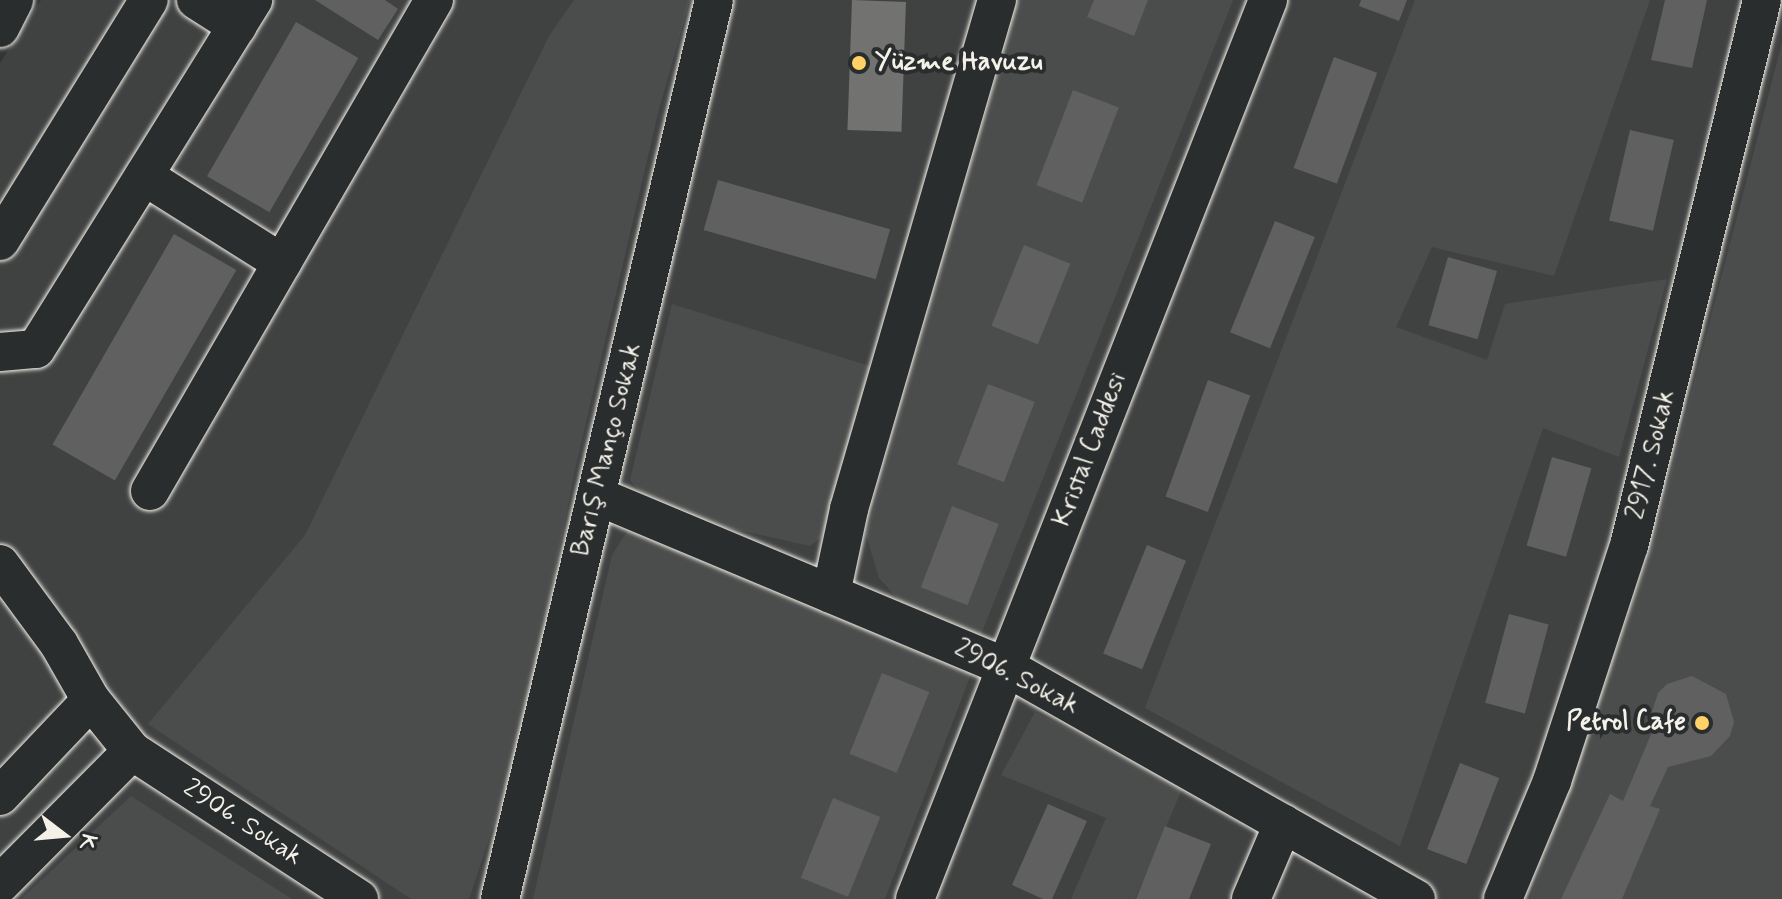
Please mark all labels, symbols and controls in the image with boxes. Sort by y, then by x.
place label: Yüzme Havuzu [875,47,1041,79]
marker: Yüzme Havuzu [850,54,868,72]
street label: Barış Manço Sokak [567,341,649,559]
street label: Kristal Caddesi [1046,366,1136,534]
street label: 2917. Sokak [1621,387,1683,523]
street label: 2906. Sokak [949,633,1083,723]
place label: Petrol Cafe [1562,707,1686,739]
marker: Petrol Cafe [1693,714,1711,732]
street label: 2906. Sokak [177,773,307,873]
north arrow [24,795,104,875]
text: K [71,830,103,853]

